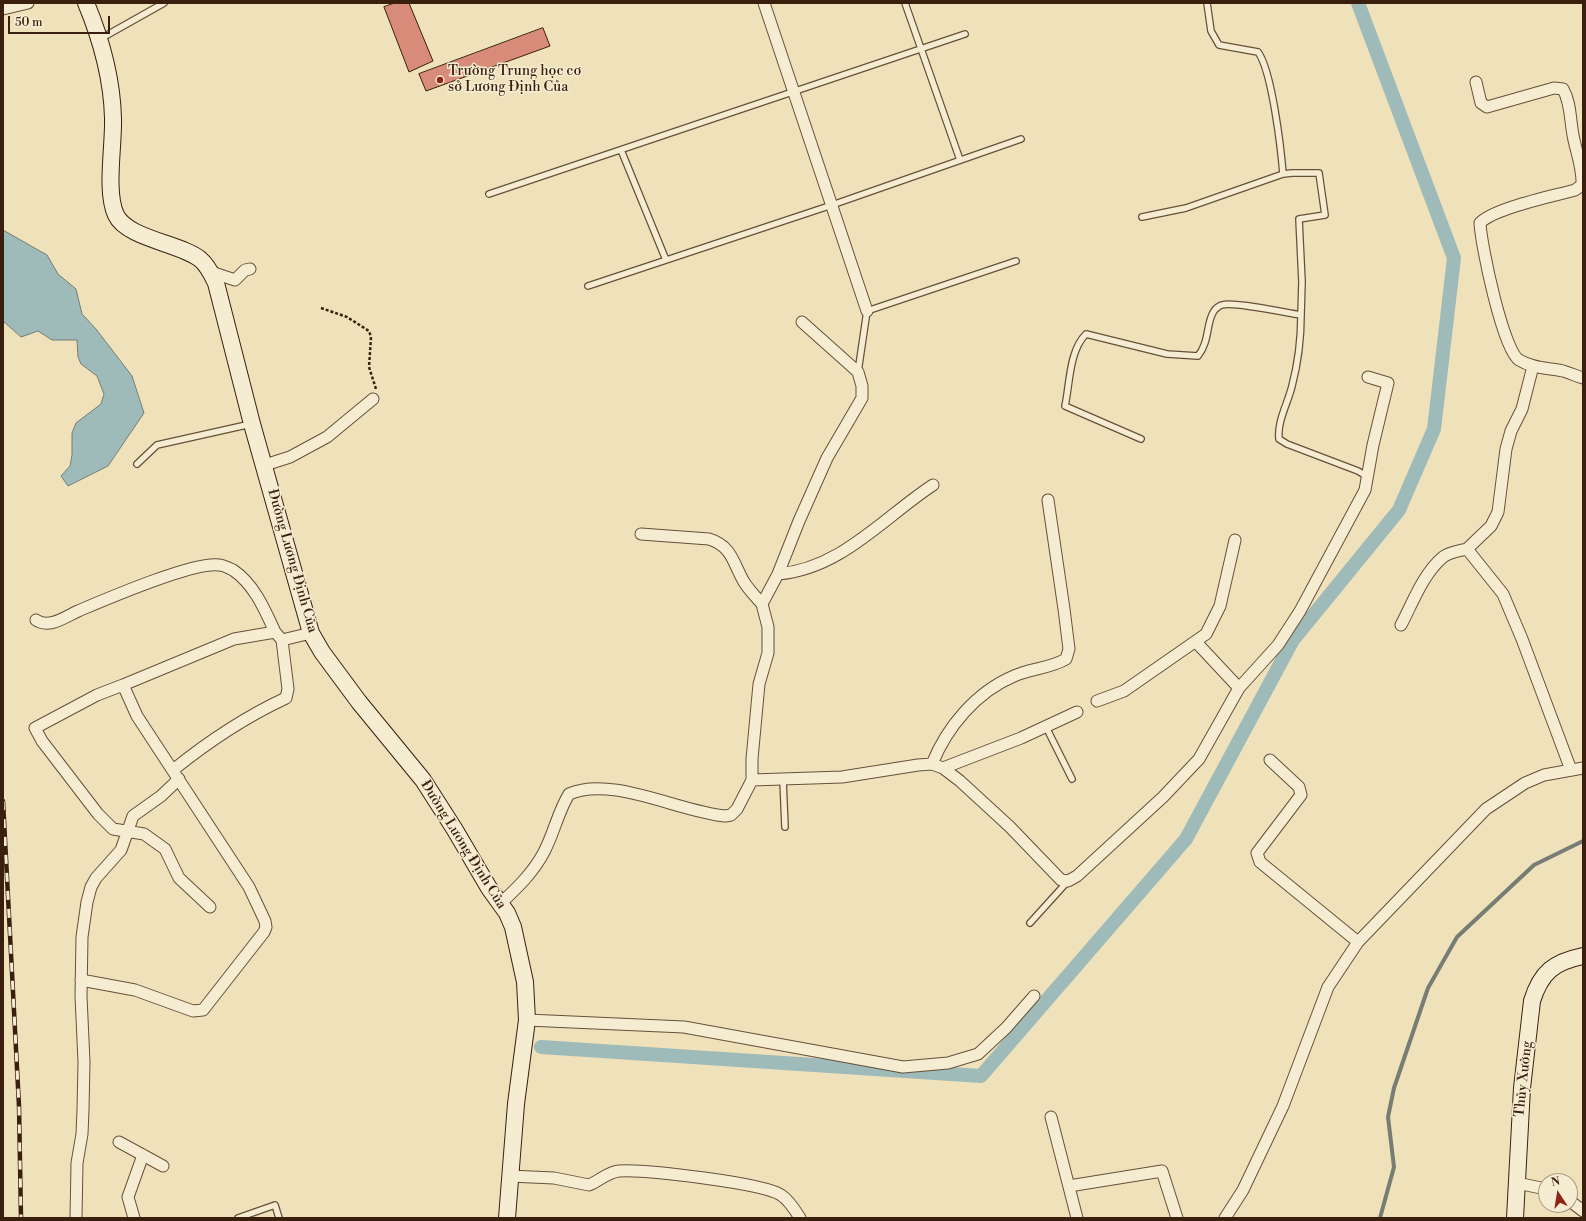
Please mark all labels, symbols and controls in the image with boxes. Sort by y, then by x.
scale bar [10,8,112,34]
text: 50 m [15,15,43,30]
place label: Trường Trung học cơ sở Lương Định Của [448,64,581,96]
marker: Trường Trung học cơ sở Lương Định Của [435,75,445,85]
street label: Đường Lương Định Của [263,487,321,635]
street label: Đường Lương Định Của [417,778,509,912]
street label: Thủy Xưởng [1512,1040,1536,1118]
north arrow [1538,1173,1578,1213]
text: N [1550,1174,1561,1190]

